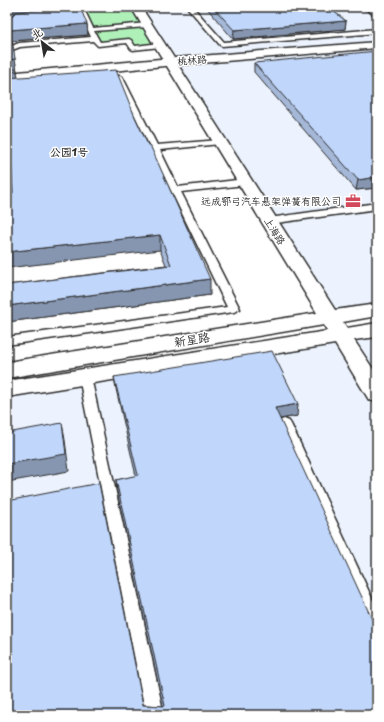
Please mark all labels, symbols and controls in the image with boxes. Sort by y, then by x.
north arrow [22,22,62,62]
text: 北 [27,23,46,43]
street label: 桃林路 [176,51,208,68]
district label: 公园1号 [50,143,88,160]
office icon: 远成鄂弓汽车悬架弹簧有限公司 [344,192,362,210]
place label: 远成鄂弓汽车悬架弹簧有限公司 [201,193,341,208]
street label: 上海路 [261,214,290,247]
street label: 新星路 [173,327,211,351]

